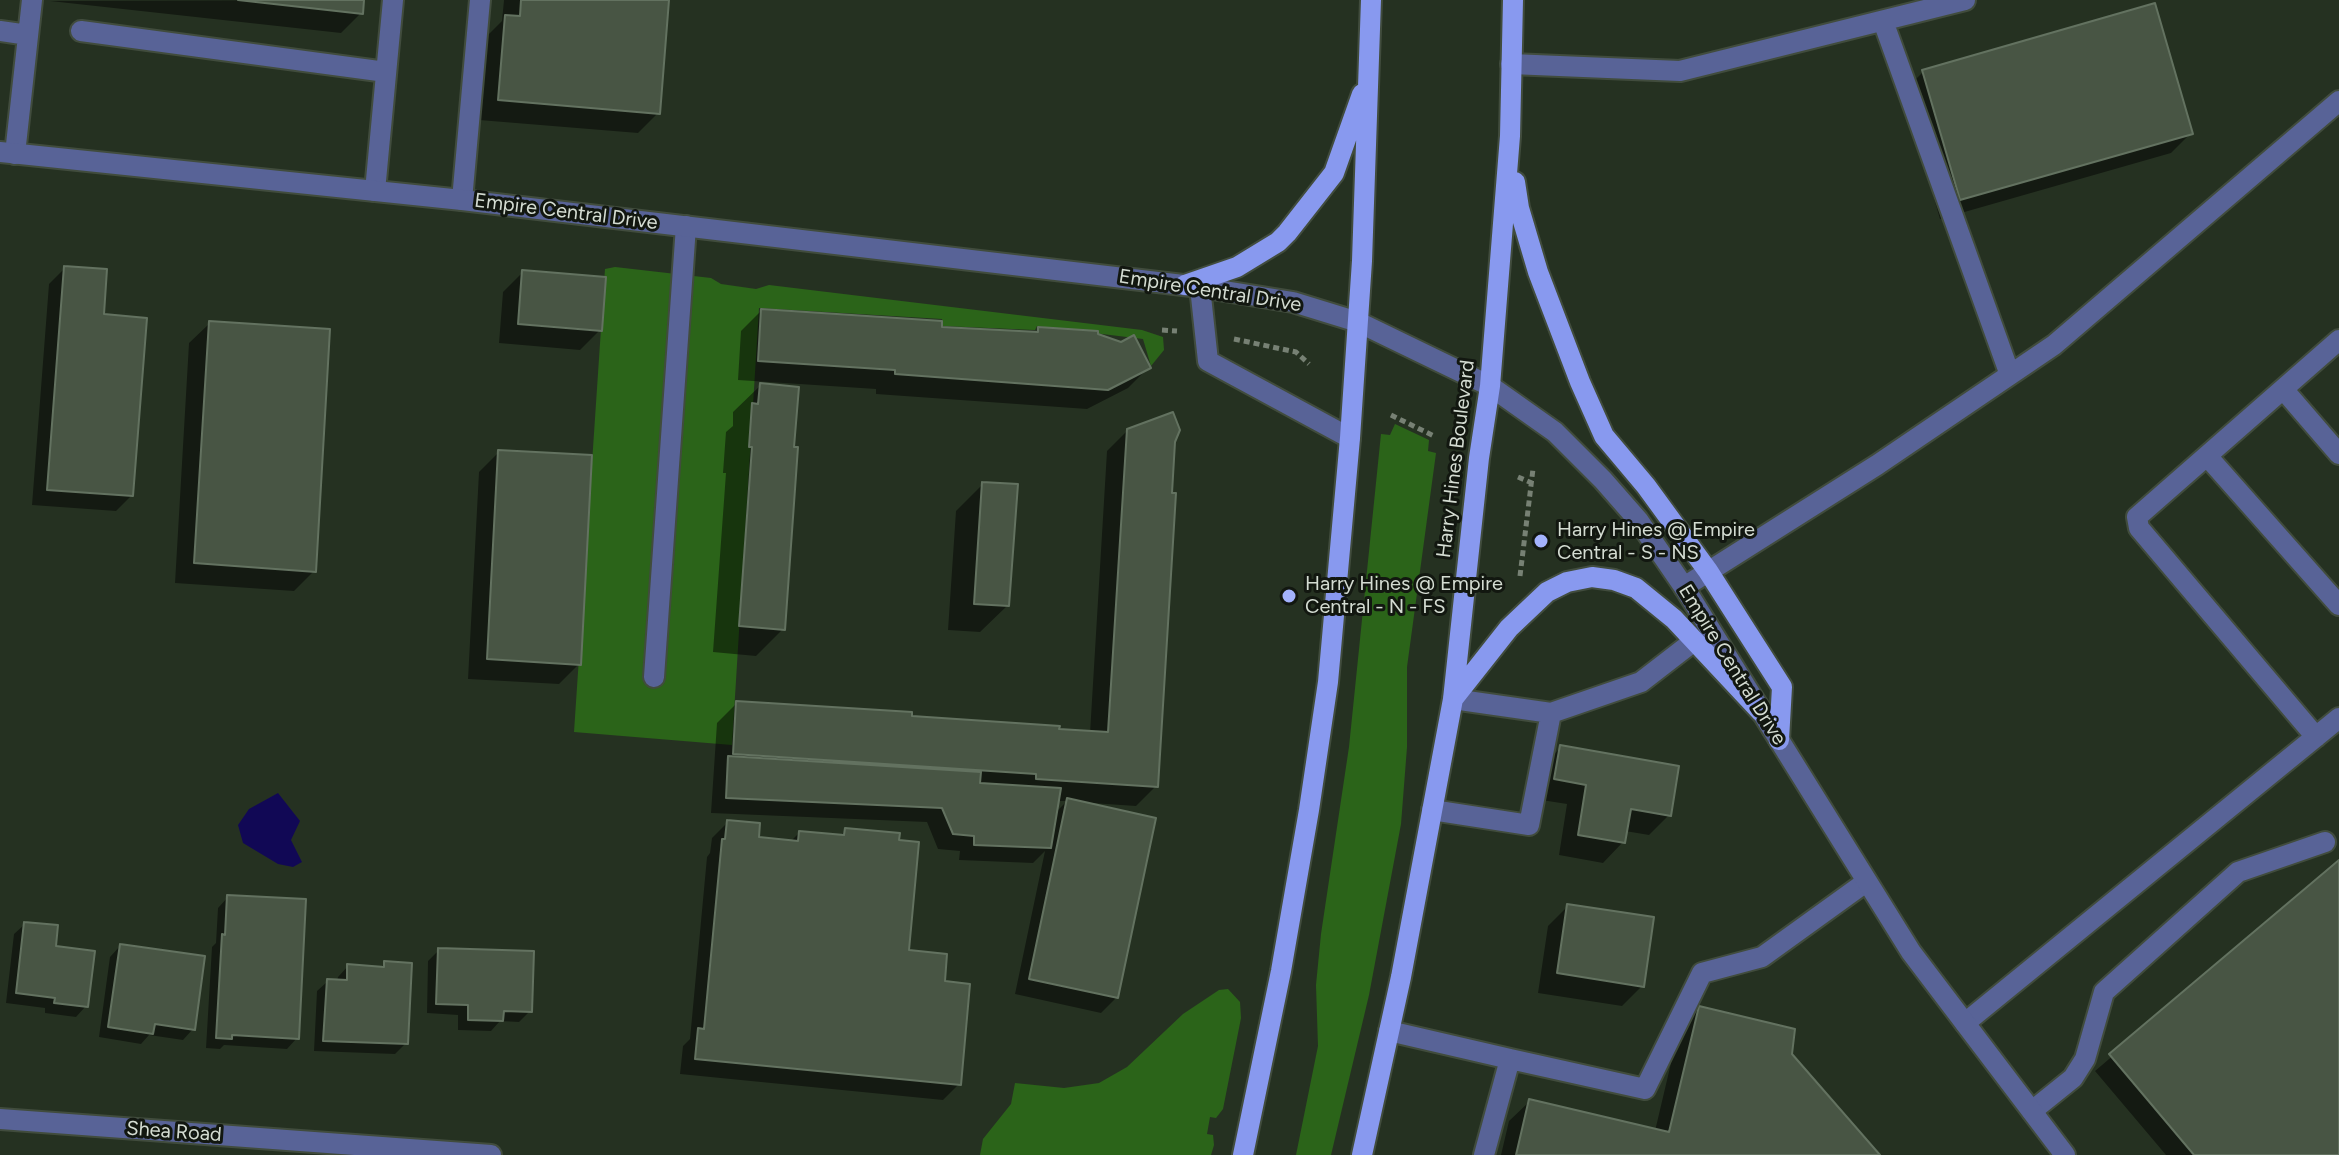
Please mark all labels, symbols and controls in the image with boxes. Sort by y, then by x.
street label: Empire Central Drive [473,189,659,235]
street label: Empire Central Drive [1117,265,1303,317]
street label: Harry Hines Boulevard [1432,359,1480,559]
place label: Harry Hines @ Empire Central - S - NS [1557,518,1755,565]
marker: Harry Hines @ Empire Central - S - NS [1532,532,1550,550]
place label: Harry Hines @ Empire Central - N - FS [1305,572,1503,619]
street label: Empire Central Drive [1673,580,1791,750]
marker: Harry Hines @ Empire Central - N - FS [1280,587,1298,605]
street label: Shea Road [126,1117,222,1147]

